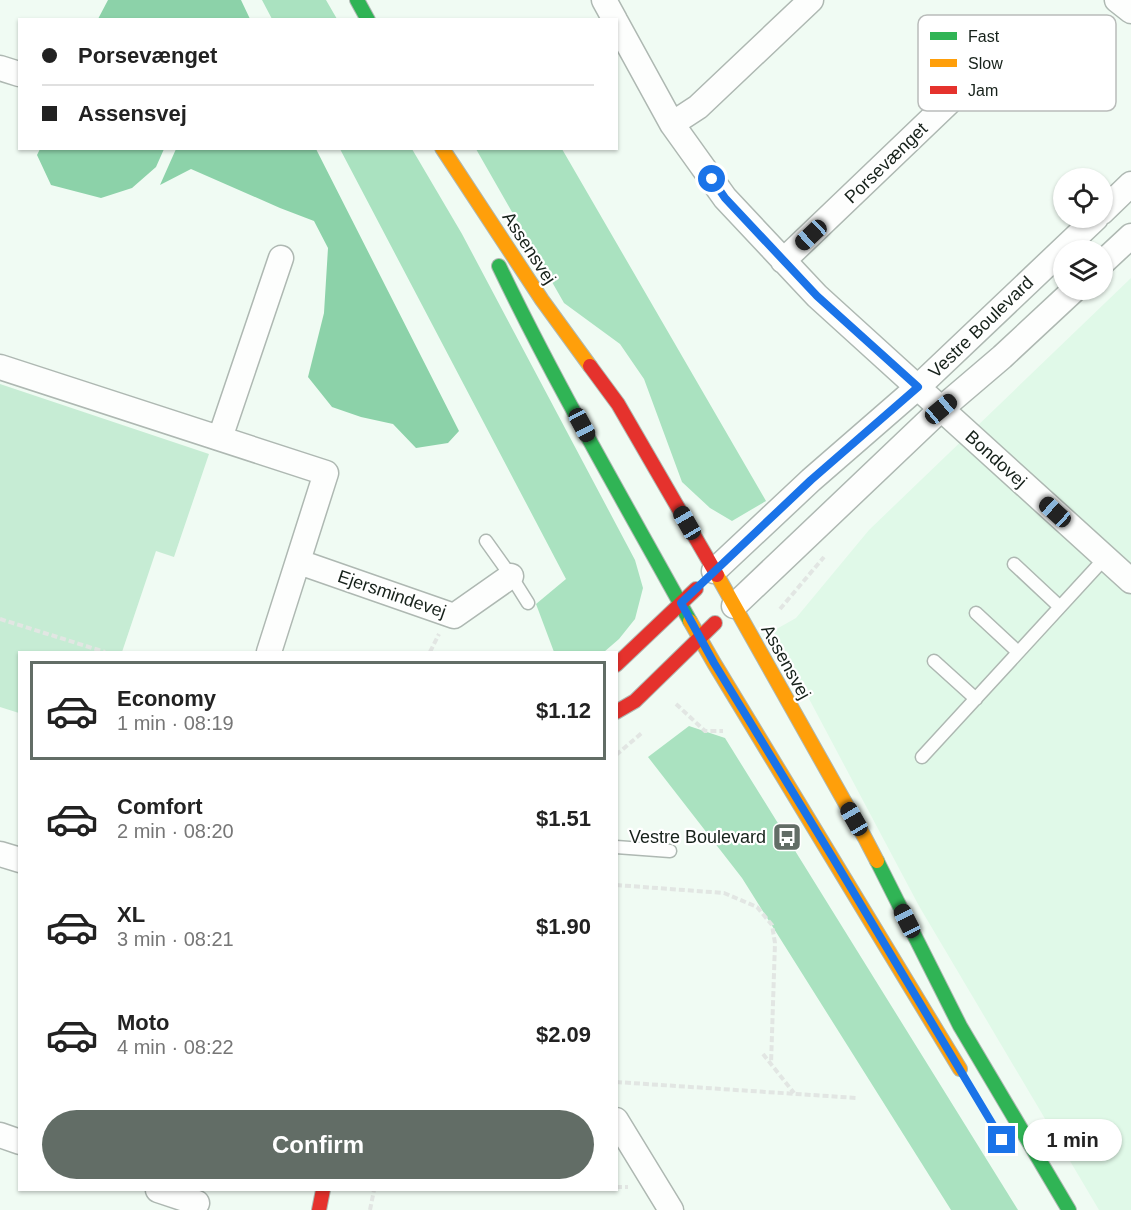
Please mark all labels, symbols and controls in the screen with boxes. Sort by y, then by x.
legend [918,15,1116,111]
text: Fast [968,28,1000,45]
text: Porsevænget [78,43,217,68]
text: Slow [968,55,1003,72]
text: Jam [968,82,998,99]
text: Assensvej [78,101,187,126]
street label: Porsevænget [841,119,931,207]
route start [698,165,725,192]
map controls [1053,168,1113,300]
button: locate [1053,168,1113,228]
street label: Assensvej [498,208,560,288]
car [792,216,830,254]
button: layers [1053,240,1113,300]
street label: Vestre Boulevard [925,272,1037,382]
car [921,391,961,427]
car [566,405,598,445]
street label: Bondovej [961,426,1031,492]
car [1036,493,1074,531]
car [670,503,704,543]
street label: Ejersmindevej [335,566,449,622]
street label: Assensvej [757,621,815,703]
icon: car [45,684,99,738]
text: Economy [117,686,216,711]
text: $1.12 [536,698,591,723]
text: 1 min · 08:19 [117,712,234,734]
icon: car [45,792,99,846]
text: Comfort [117,794,203,819]
car [837,799,871,839]
text: $1.51 [536,806,591,831]
text: 2 min · 08:20 [117,820,234,842]
bus stop icon: Vestre Boulevard [771,821,803,853]
place label: Vestre Boulevard [629,827,766,847]
icon: car [45,900,99,954]
car [891,901,923,941]
text: XL [117,902,145,927]
text: $1.90 [536,914,591,939]
text: 3 min · 08:21 [117,928,234,950]
icon: car [45,1008,99,1062]
text: Moto [117,1010,170,1035]
text: $2.09 [536,1022,591,1047]
text: 4 min · 08:22 [117,1036,234,1058]
button: Confirm [42,1110,594,1179]
callout: 1 min [1023,1119,1122,1161]
route end [988,1126,1015,1153]
text: 1 min [1046,1129,1099,1151]

